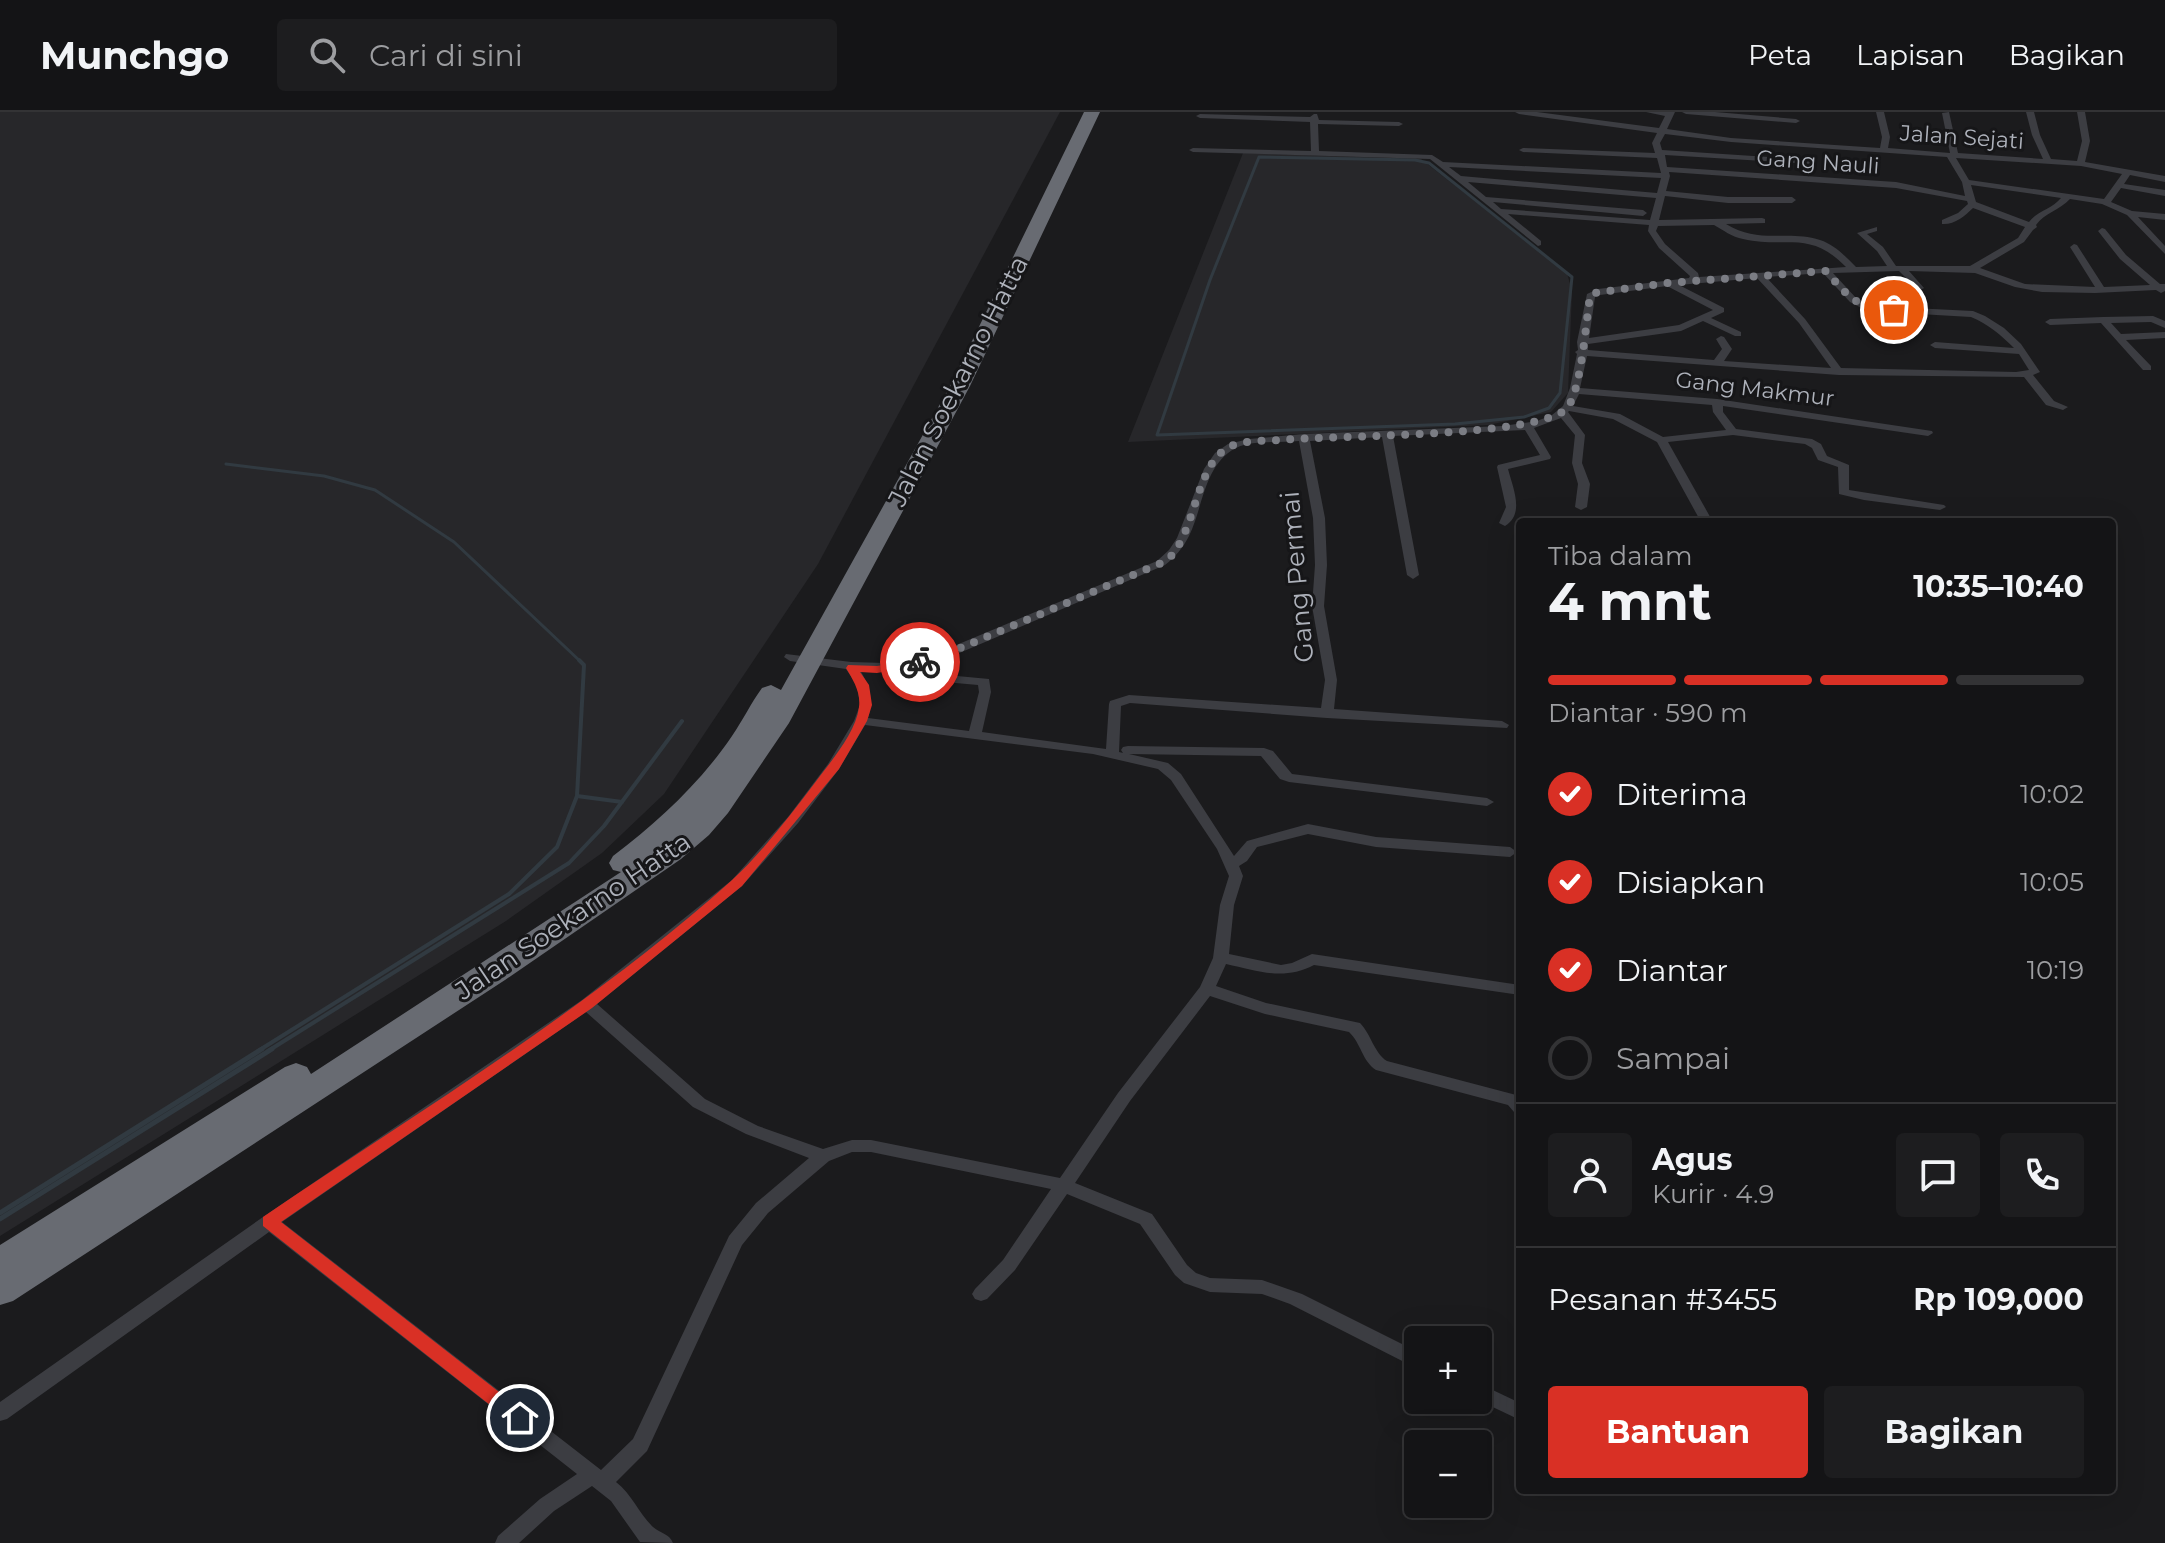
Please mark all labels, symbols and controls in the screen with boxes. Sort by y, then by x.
search box [277,19,837,91]
text: Munchgo [40,32,229,79]
icon: search [305,33,349,77]
text: Cari di sini [369,37,523,74]
text: Peta [1748,38,1812,72]
text: Lapisan [1856,38,1965,72]
text: Bagikan [2009,38,2125,72]
street label: Jalan Sejati [1898,119,2025,155]
street label: Gang Nauli [1756,144,1880,180]
street label: Jalan Soekarno Hatta [880,250,1035,512]
pin [1860,276,1928,344]
icon: bag [1872,288,1916,332]
street label: Gang Makmur [1674,366,1836,412]
street label: Gang Permai [1274,490,1320,664]
text: Tiba dalam [1548,540,1693,572]
text: 10:35–10:40 [1913,568,2084,605]
text: 4 mnt [1548,570,1712,633]
courier [880,622,960,702]
icon: bike [898,640,942,684]
text: Diantar · 590 m [1548,697,1748,729]
icon: check [1548,772,1592,816]
text: Diterima [1616,776,1748,813]
text: 10:02 [2020,778,2084,810]
street label: Jalan Soekarno Hatta [449,825,697,1007]
icon: check [1548,860,1592,904]
text: Disiapkan [1616,864,1765,901]
text: 10:05 [2020,866,2084,898]
icon: check [1548,948,1592,992]
text: Diantar [1616,952,1728,989]
text: 10:19 [2027,954,2084,986]
text: Sampai [1616,1040,1730,1077]
button: person [1548,1133,1632,1217]
button: chat [1896,1133,1980,1217]
button: phone [2000,1133,2084,1217]
text: Agus [1652,1141,1732,1178]
text: Kurir · 4.9 [1652,1178,1774,1210]
text: Pesanan #3455 [1548,1281,1777,1318]
text: Rp 109,000 [1913,1281,2084,1318]
map controls [1404,1326,1492,1518]
button: + [1404,1326,1492,1414]
pin [486,1384,554,1452]
button: Bantuan [1548,1386,1808,1478]
button: Bagikan [1824,1386,2084,1478]
icon: home [498,1396,542,1440]
button: − [1404,1430,1492,1518]

